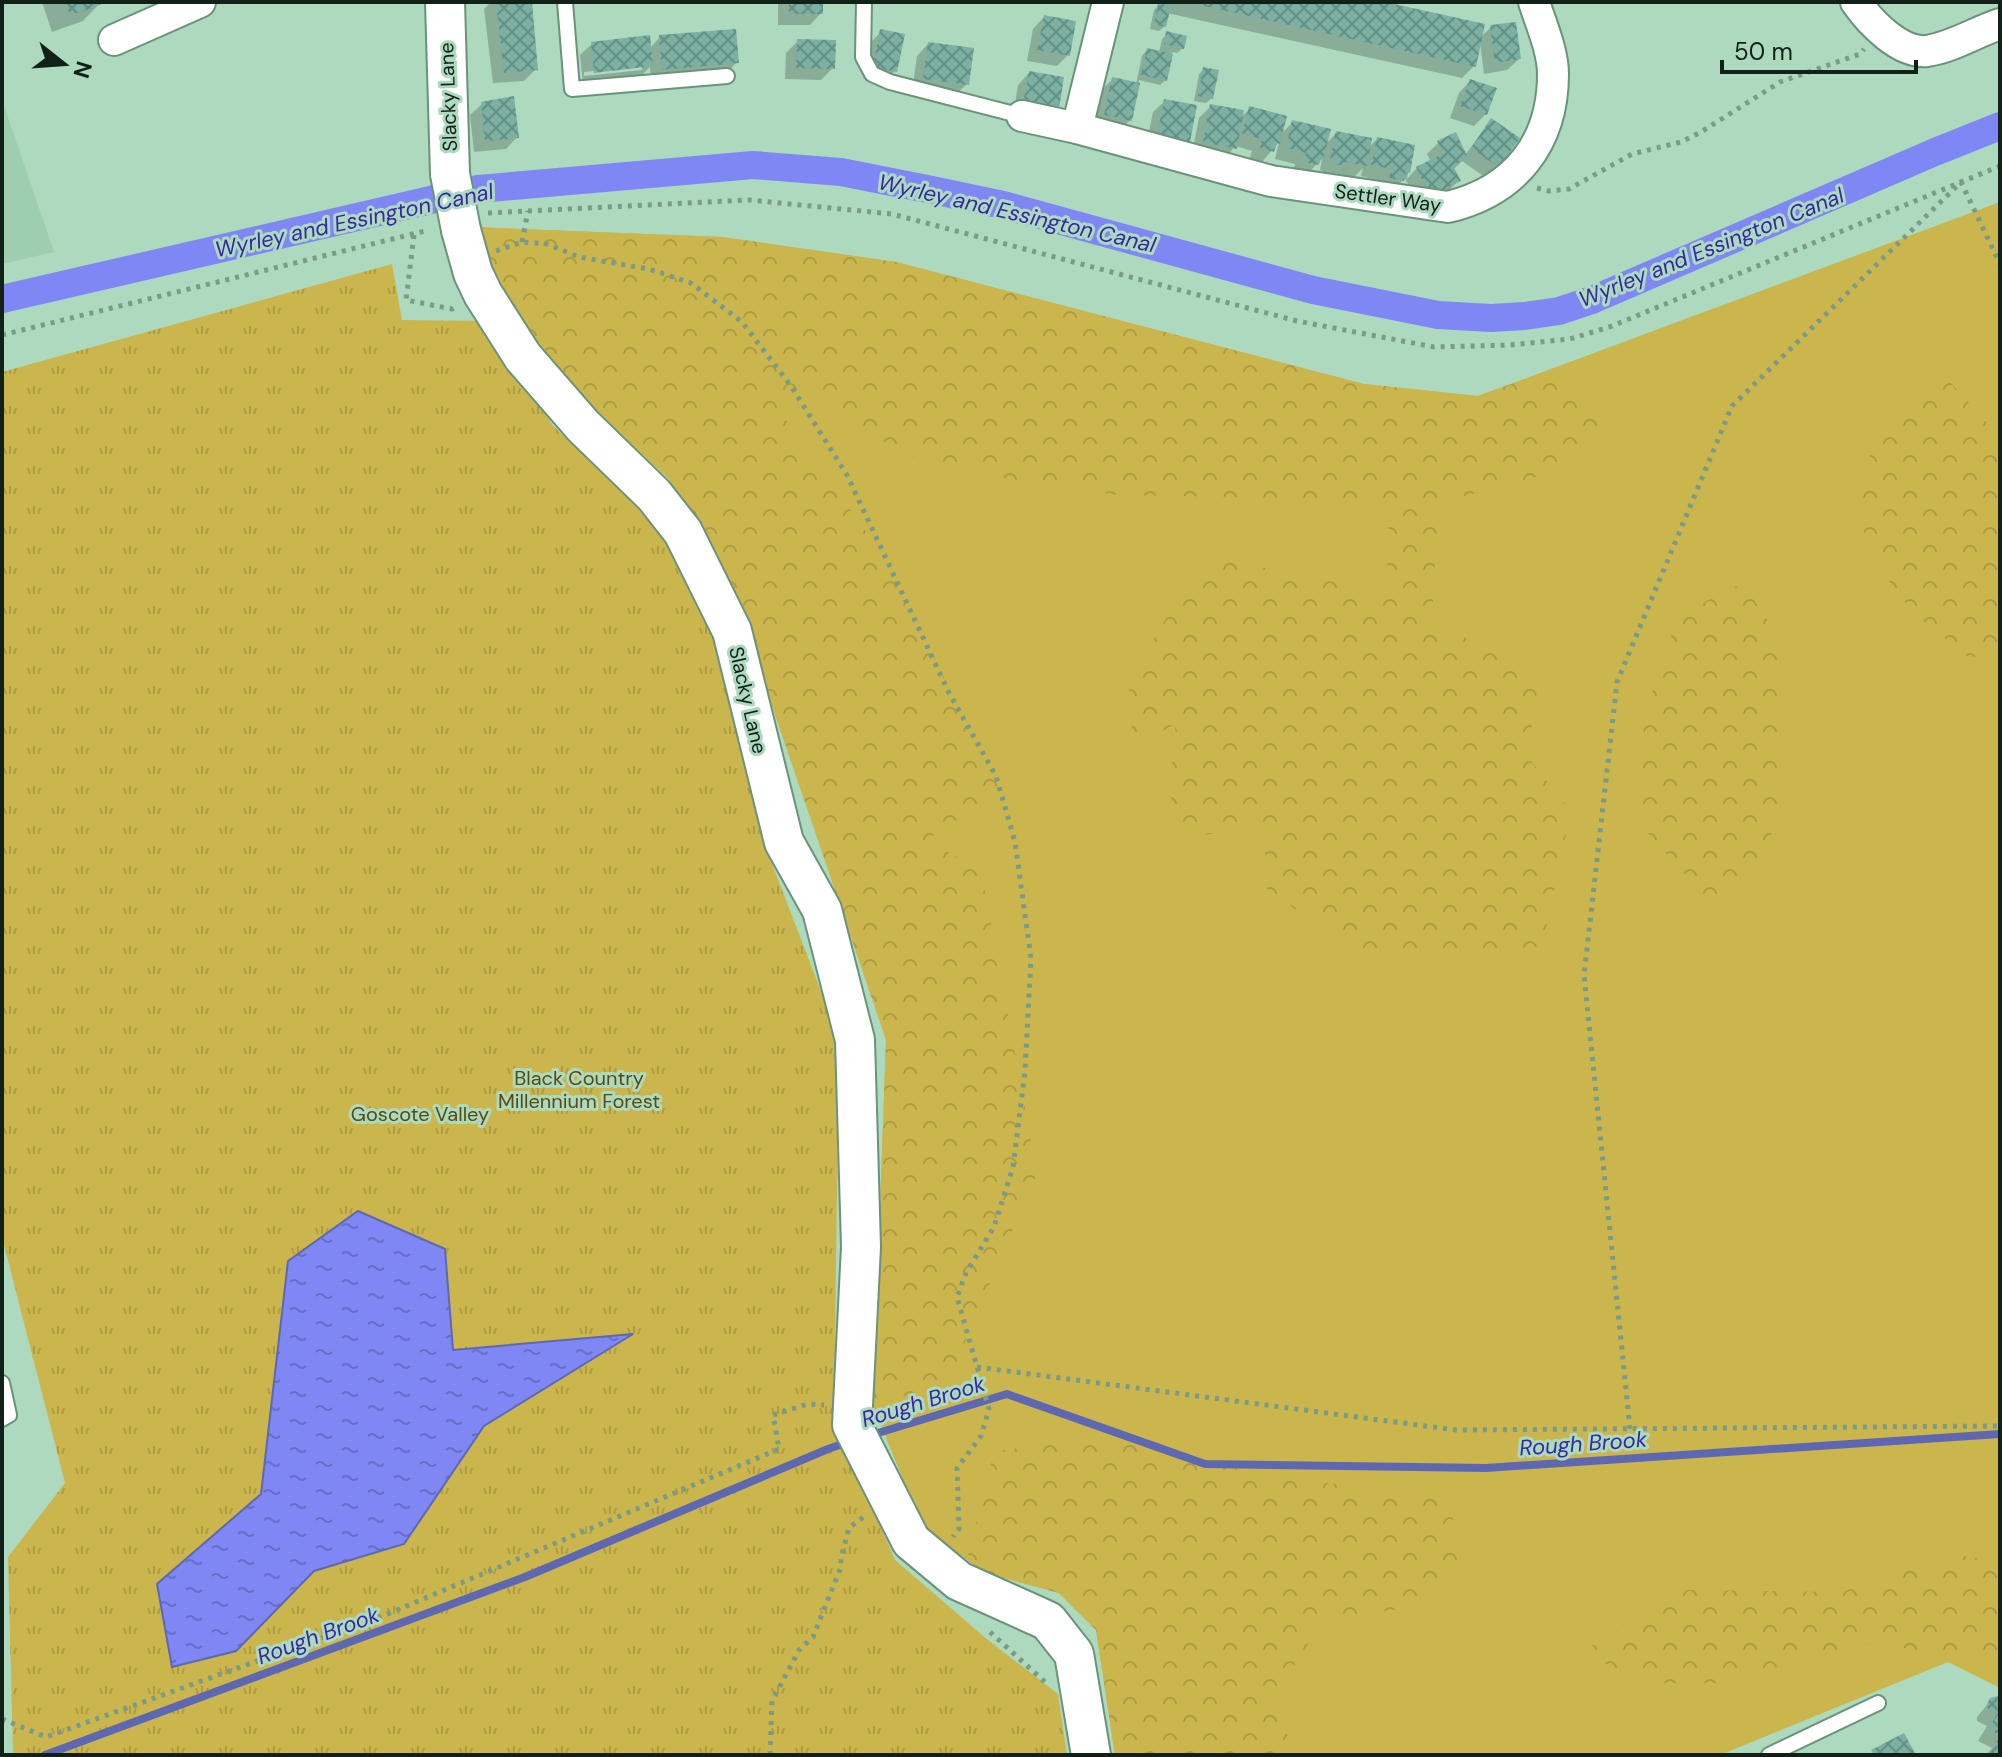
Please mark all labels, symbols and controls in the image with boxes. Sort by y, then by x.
north arrow [24,24,104,104]
scale bar [1722,24,1916,74]
text: 50 m [1734,36,1793,67]
street label: Slacky Lane [433,42,463,152]
text: N [66,58,99,82]
water label: Wyrley and Essington Canal [875,167,1159,260]
water label: Wyrley and Essington Canal [212,177,497,264]
street label: Settler Way [1333,178,1443,218]
water label: Wyrley and Essington Canal [1574,180,1849,314]
street label: Slacky Lane [723,644,773,756]
park label: Black Country Millennium Forest [498,1065,660,1114]
park label: Goscote Valley [351,1101,489,1127]
water label: Rough Brook [858,1369,989,1434]
water label: Rough Brook [1518,1425,1649,1462]
water label: Rough Brook [253,1600,384,1671]

